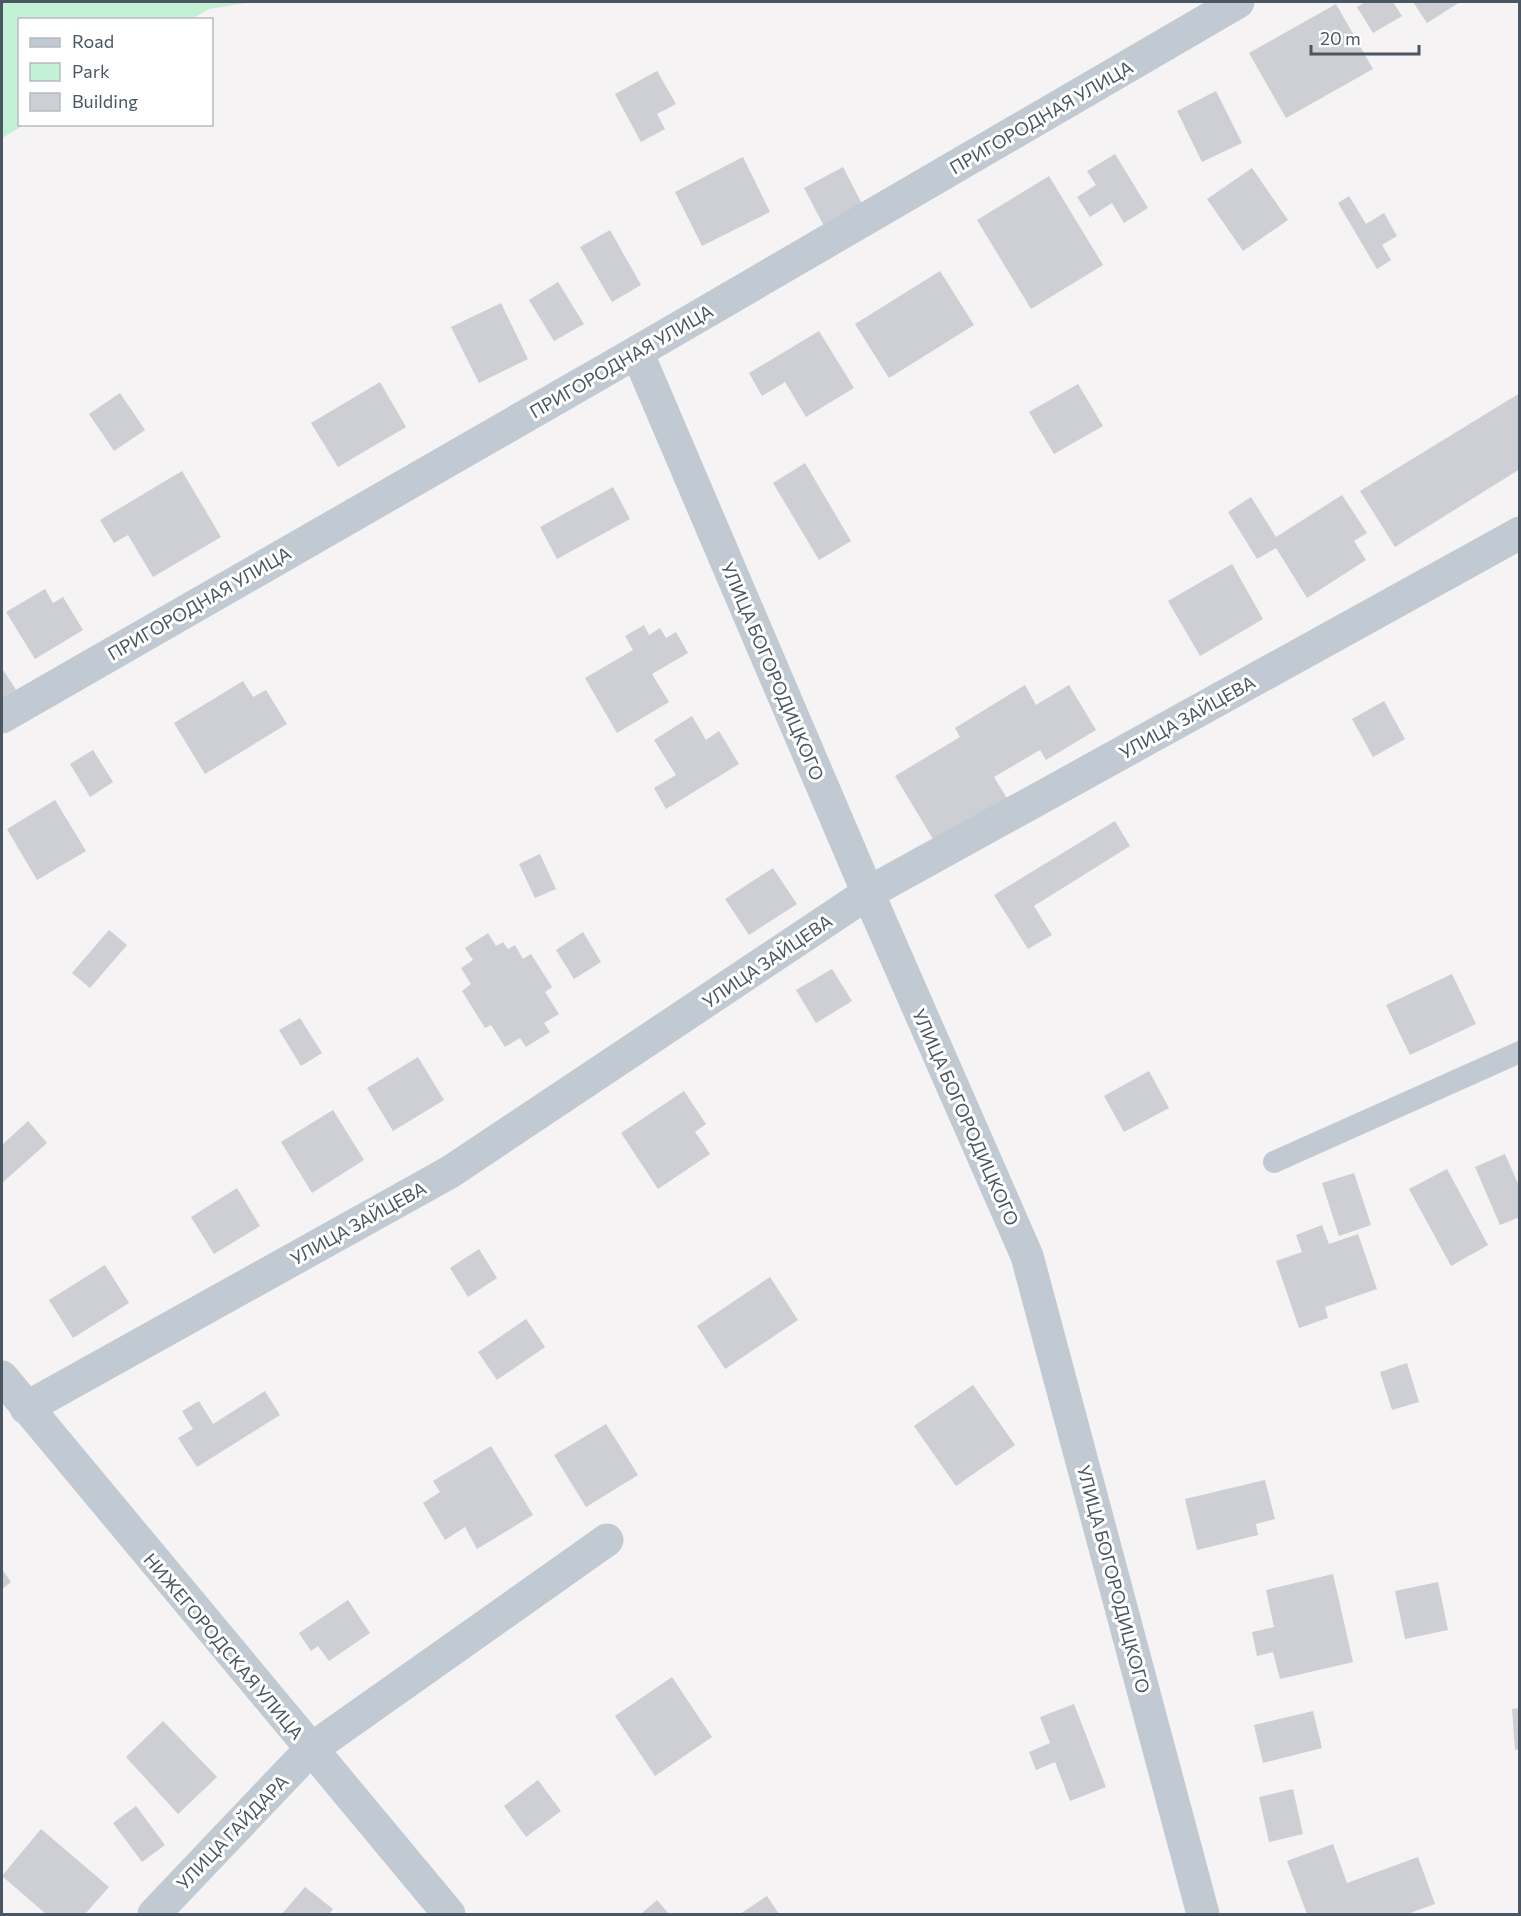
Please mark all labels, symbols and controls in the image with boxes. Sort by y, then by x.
legend [18,18,213,126]
scale bar [1311,18,1419,56]
text: 20 m [1320,27,1361,49]
text: Road [72,30,114,52]
street label: ПРИГОРОДНАЯ УЛИЦА [946,56,1136,178]
text: Park [72,60,110,82]
text: Building [72,90,138,112]
street label: ПРИГОРОДНАЯ УЛИЦА [526,300,716,422]
street label: ПРИГОРОДНАЯ УЛИЦА [104,542,294,664]
street label: УЛИЦА БОГОРОДИЦКОГО [717,558,829,784]
street label: УЛИЦА ЗАЙЦЕВА [1115,671,1259,763]
street label: УЛИЦА ЗАЙЦЕВА [698,909,836,1013]
street label: УЛИЦА БОГОРОДИЦКОГО [908,1005,1024,1229]
street label: УЛИЦА ЗАЙЦЕВА [286,1177,430,1269]
street label: УЛИЦА БОГОРОДИЦКОГО [1073,1463,1155,1695]
street label: НИЖЕГОРОДСКАЯ УЛИЦА [140,1548,308,1744]
street label: УЛИЦА ГАЙДАРА [172,1770,292,1894]

